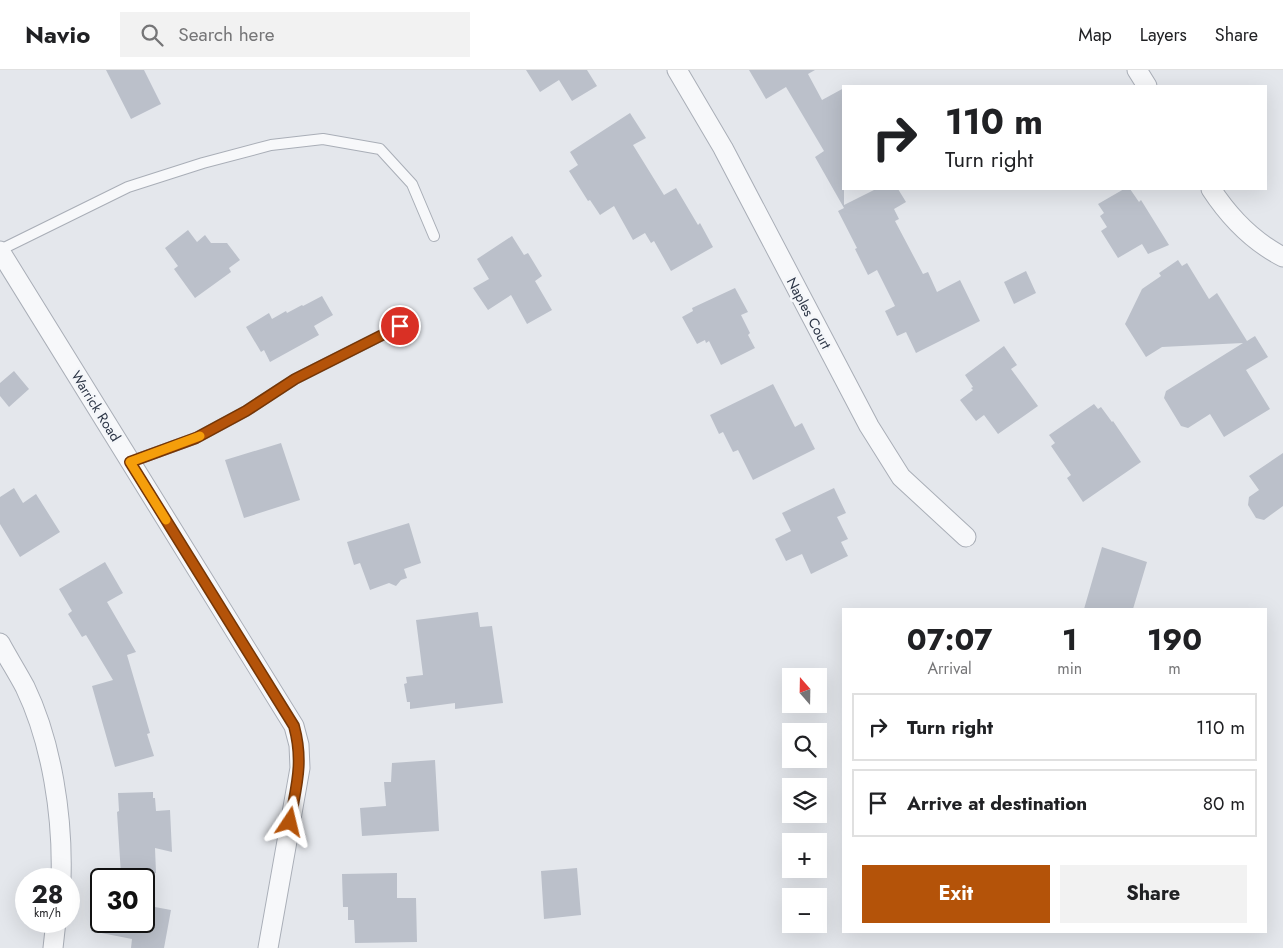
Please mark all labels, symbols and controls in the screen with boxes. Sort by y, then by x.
search box [120,12,470,57]
text: Navio [25,17,90,52]
icon: search [138,21,166,49]
text: Search here [178,21,274,48]
text: Map [1078,22,1112,48]
text: Layers [1140,22,1187,48]
text: Share [1215,22,1258,48]
text: 110 m [945,97,1043,147]
icon: right [862,105,927,170]
text: Turn right [945,143,1033,175]
street label: Naples Court [782,274,837,353]
pin [379,305,421,347]
icon: arrive [386,312,414,340]
street label: Warrick Road [66,367,126,445]
text: 07:07 [907,618,992,661]
text: 1 [1062,618,1077,661]
text: 190 [1147,618,1202,661]
text: Arrival [928,657,972,680]
text: min [1057,657,1082,680]
text: m [1168,657,1181,680]
north arrow [782,668,828,712]
map controls [782,668,827,933]
icon: right [864,713,892,741]
text: Turn right [907,714,993,741]
text: 110 m [1196,714,1245,741]
button: search [782,723,827,768]
button: layers [782,778,827,823]
icon: arrive [864,789,892,817]
text: Arrive at destination [907,790,1087,817]
text: 80 m [1203,790,1245,817]
position arrow [263,795,315,847]
button: + [782,833,827,878]
button: Exit [862,865,1050,923]
button: Share [1060,865,1247,923]
speed limit sign: 30 [90,868,155,933]
text: 28 [31,876,64,912]
button: − [782,888,827,933]
text: km/h [34,904,61,922]

